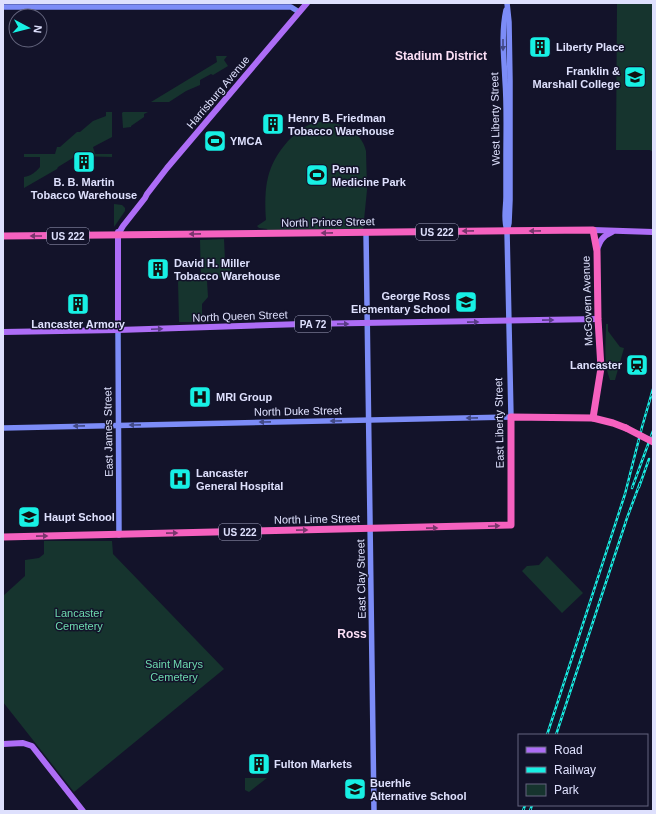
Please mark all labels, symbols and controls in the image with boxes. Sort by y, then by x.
north arrow [8,8,48,48]
text: N [31,25,44,34]
building icon: Liberty Place [527,34,553,60]
one-way arrow [500,39,506,52]
place label: Liberty Place [556,41,624,53]
district label: Stadium District [395,49,487,63]
street label: Harrisburg Avenue [184,53,252,131]
school or university icon: Franklin & Marshall College [622,64,648,90]
place label: Franklin & Marshall College [533,65,620,90]
street label: West Liberty Street [488,72,502,166]
building icon: Henry B. Friedman Tobacco Warehouse [260,111,286,137]
place label: Henry B. Friedman Tobacco Warehouse [288,112,394,137]
sports icon: YMCA [202,128,228,154]
place label: YMCA [230,135,262,147]
building icon: B. B. Martin Tobacco Warehouse [71,149,97,175]
sports icon: Penn Medicine Park [304,162,330,188]
place label: Penn Medicine Park [332,163,407,188]
place label: B. B. Martin Tobacco Warehouse [31,176,137,201]
street label: North Prince Street [281,215,375,229]
road number: US 222 [416,224,458,240]
one-way arrow [529,227,541,234]
road number: US 222 [47,228,89,244]
one-way arrow [461,228,474,234]
one-way arrow [320,230,333,236]
one-way arrow [188,231,201,237]
one-way arrow [29,233,42,239]
building icon: David H. Miller Tobacco Warehouse [145,256,171,282]
street label: McGovern Avenue [579,256,595,346]
place label: David H. Miller Tobacco Warehouse [174,257,280,282]
school or university icon: George Ross Elementary School [453,289,479,315]
place label: George Ross Elementary School [351,290,450,315]
building icon: Lancaster Armory [65,291,91,317]
street label: North Queen Street [192,308,288,324]
road number: PA 72 [295,316,331,332]
one-way arrow [542,317,555,323]
place label: Lancaster Armory [31,318,126,330]
one-way arrow [467,318,479,325]
one-way arrow [337,321,350,327]
one-way arrow [151,325,163,332]
station icon: Lancaster [624,352,650,378]
place label: Lancaster [570,359,623,371]
street label: East Liberty Street [492,378,506,468]
hospital icon: MRI Group [187,384,213,410]
street label: East James Street [101,387,115,477]
place label: MRI Group [216,391,272,403]
street label: North Duke Street [254,404,342,418]
one-way arrow [465,415,478,421]
one-way arrow [329,418,342,424]
one-way arrow [258,419,271,425]
one-way arrow [128,422,141,428]
one-way arrow [72,423,85,429]
hospital icon: Lancaster General Hospital [167,466,193,492]
place label: Lancaster General Hospital [196,467,283,492]
school or university icon: Haupt School [16,504,42,530]
place label: Haupt School [44,511,115,523]
street label: North Lime Street [274,512,360,526]
one-way arrow [488,523,501,529]
road number: US 222 [219,524,261,540]
one-way arrow [426,524,438,531]
one-way arrow [296,527,308,534]
one-way arrow [166,530,178,537]
one-way arrow [36,533,49,539]
street label: East Clay Street [354,539,368,619]
park label: Lancaster Cemetery [55,607,103,632]
district label: Ross [337,627,367,641]
park label: Saint Marys Cemetery [145,658,204,683]
legend [518,734,648,806]
text: Road [554,743,583,757]
building icon: Fulton Markets [246,751,272,777]
place label: Fulton Markets [274,758,352,770]
text: Railway [554,763,596,777]
school or university icon: Buerhle Alternative School [342,776,368,802]
place label: Buerhle Alternative School [370,777,467,802]
text: Park [554,783,580,797]

